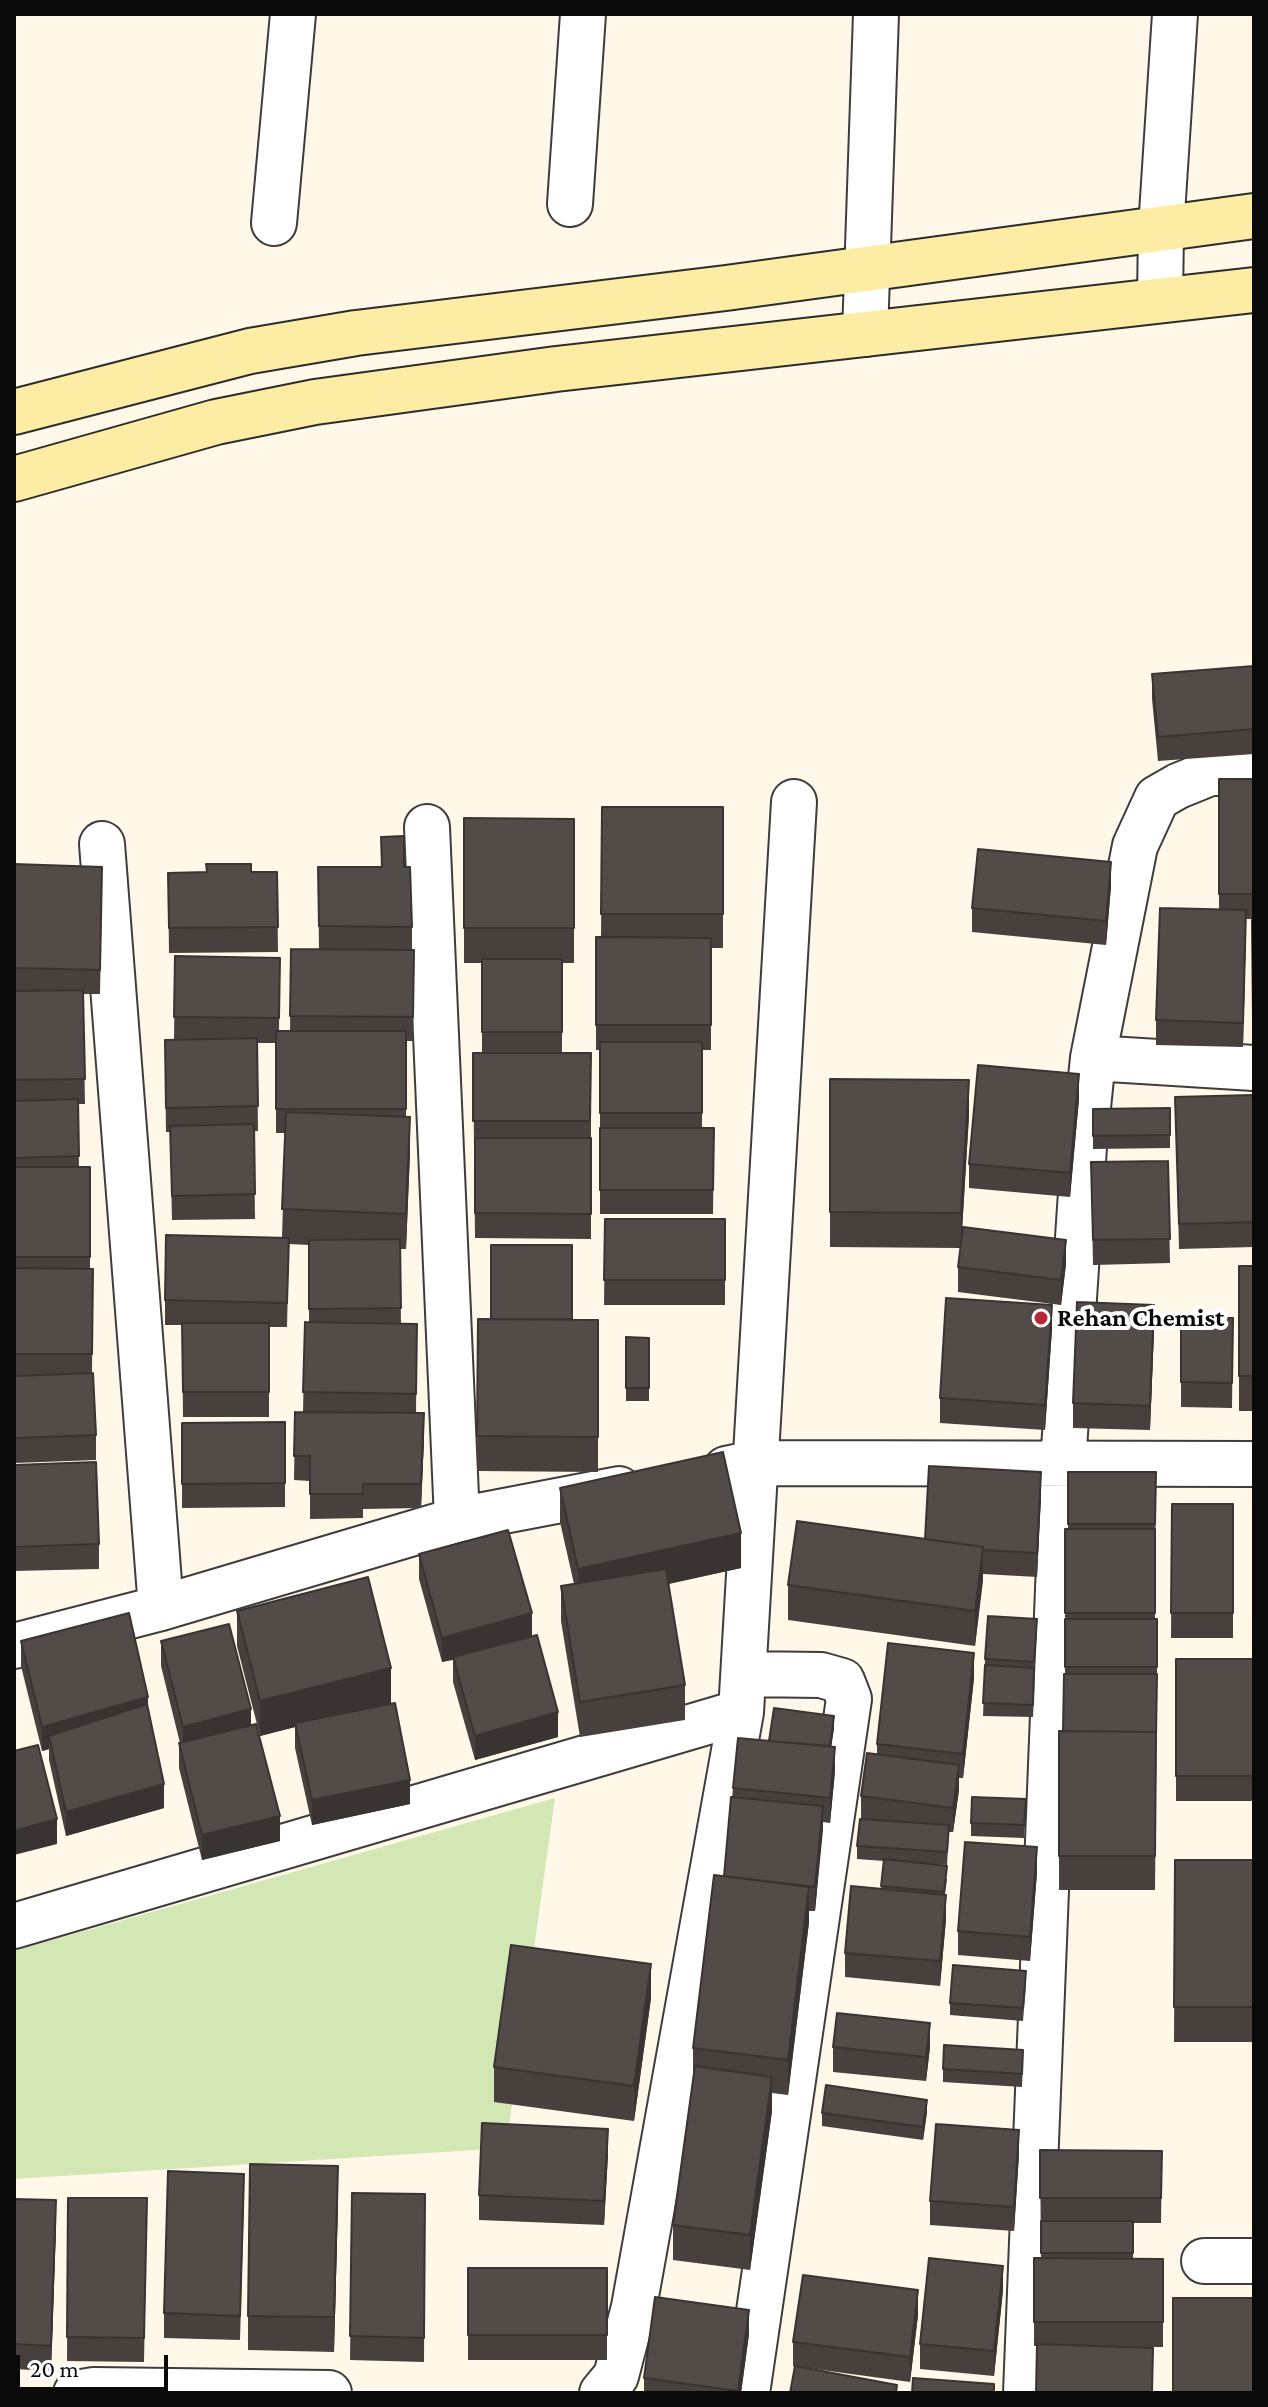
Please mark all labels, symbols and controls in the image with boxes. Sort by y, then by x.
place label: Rehan Chemist [1057,1302,1224,1334]
marker: Rehan Chemist [1032,1309,1050,1327]
scale bar [20,2339,172,2389]
text: 20 m [30,2355,79,2382]

